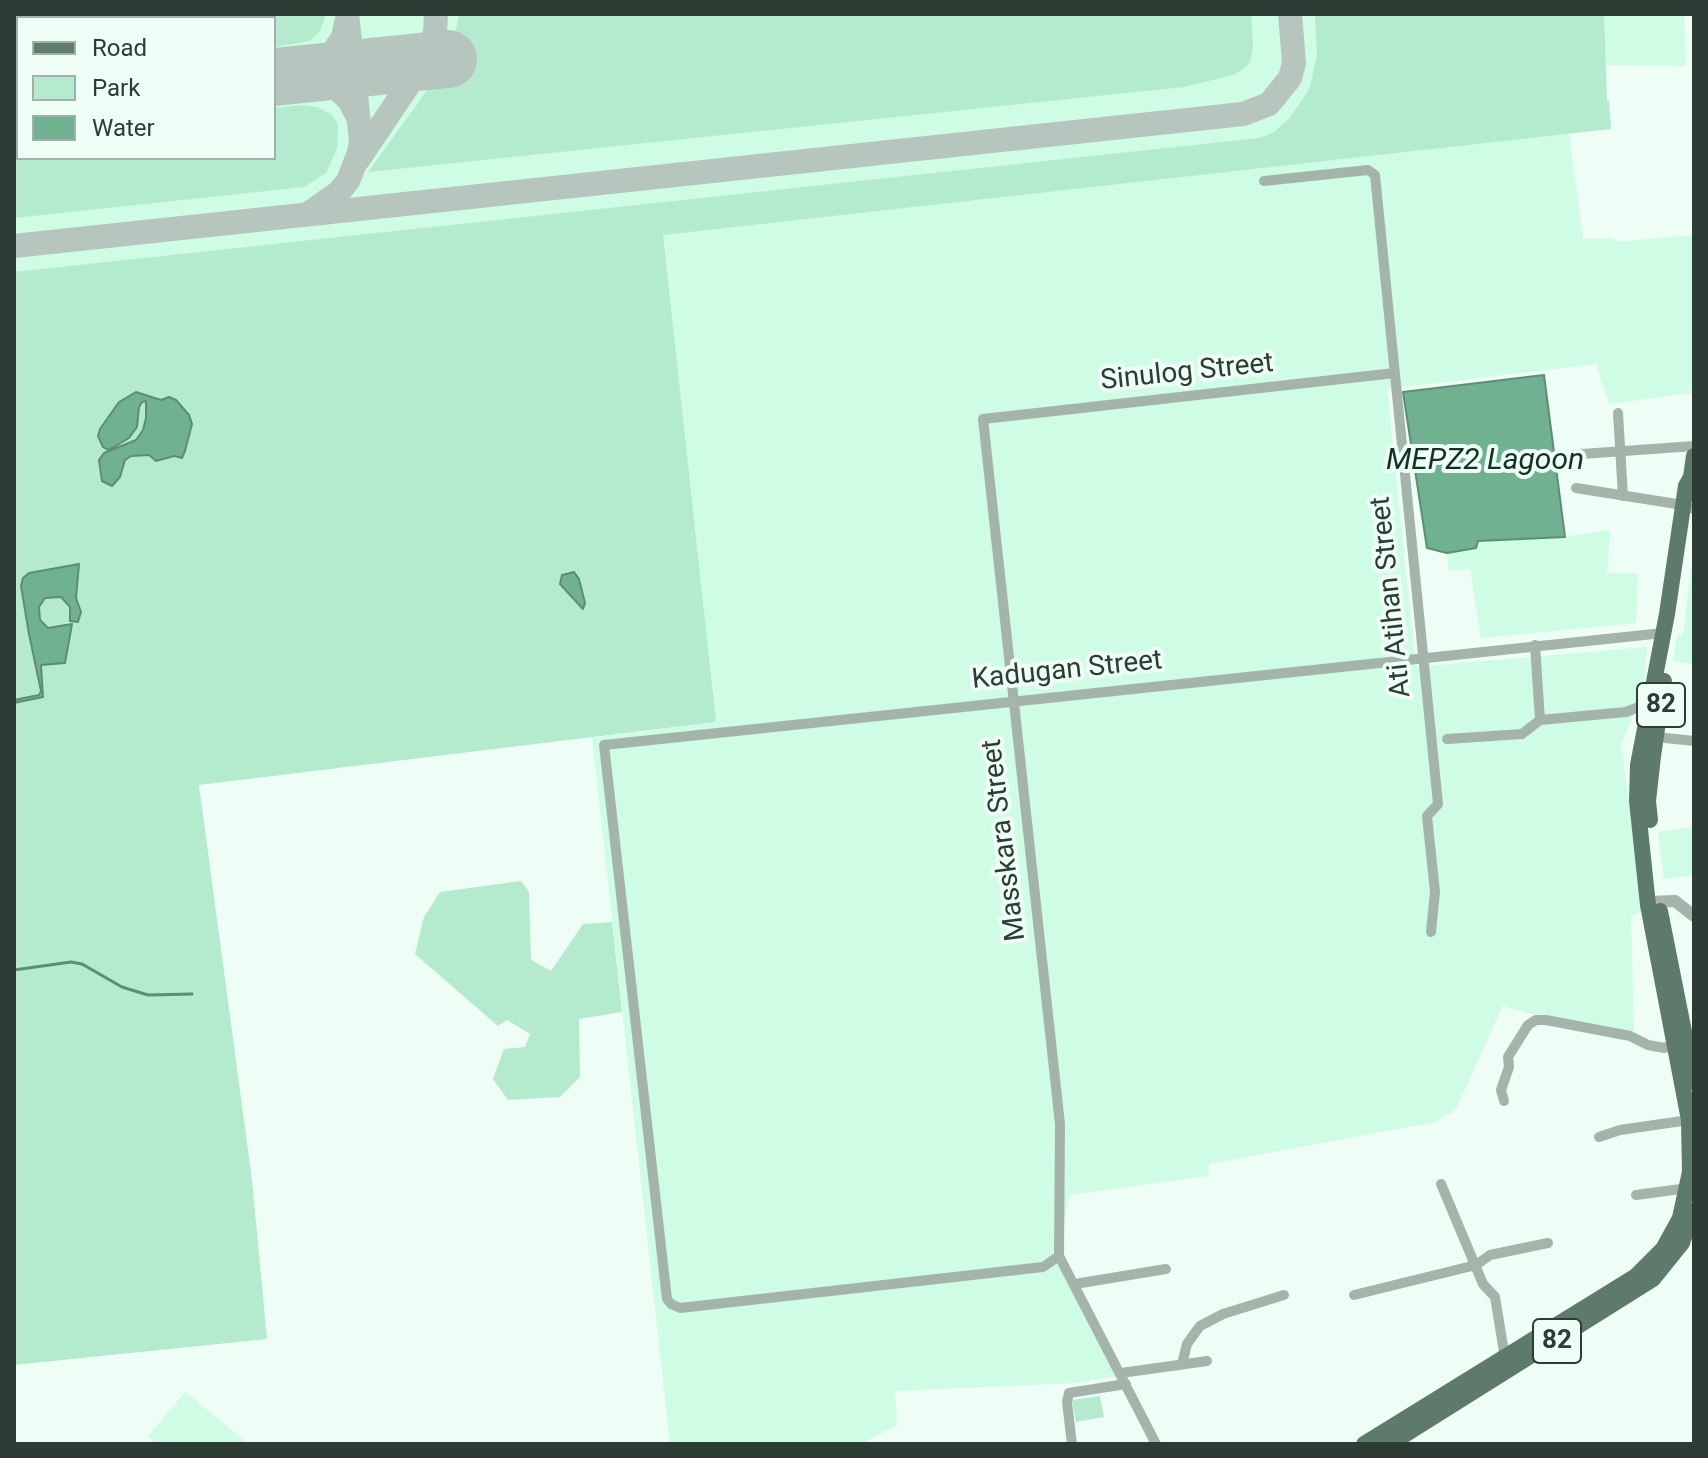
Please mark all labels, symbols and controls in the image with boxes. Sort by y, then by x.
legend [16,16,276,160]
text: Road [92,34,147,62]
text: Park [92,74,140,102]
text: Water [92,114,155,142]
street label: Sinulog Street [1099,347,1275,399]
water label: MEPZ2 Lagoon [1386,443,1584,479]
street label: Ati Atihan Street [1365,495,1419,699]
street label: Kadugan Street [970,644,1164,698]
road number: 82 [1637,683,1685,727]
street label: Masskara Street [976,737,1034,943]
road number: 82 [1533,1319,1581,1363]

